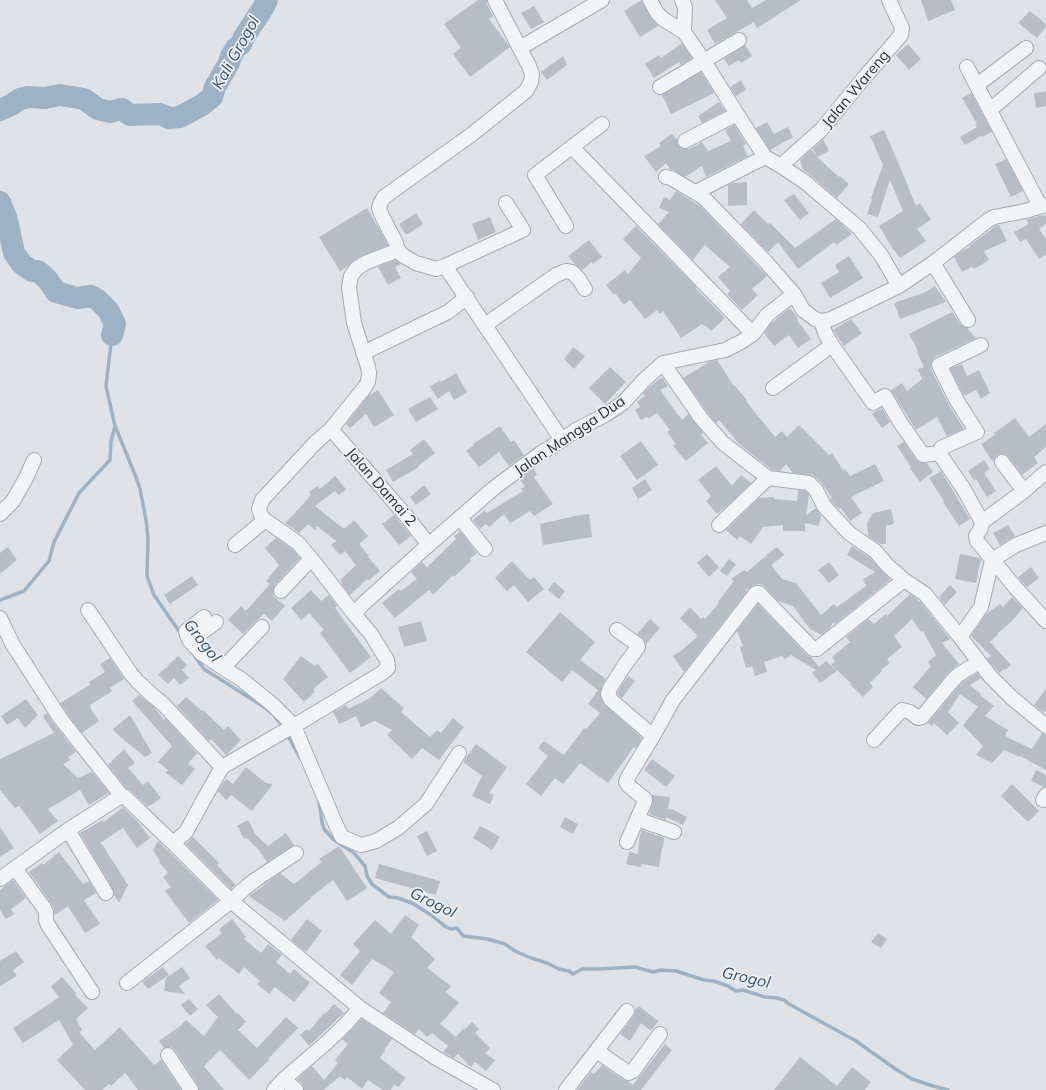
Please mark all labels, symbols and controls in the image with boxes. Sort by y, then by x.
water label: Kali Grogol [208,13,264,93]
street label: Jalan Wareng [818,47,894,131]
street label: Jalan Mangga Dua [511,392,629,480]
street label: Jalan Damai 2 [342,444,420,530]
water label: Grogol [179,616,225,666]
water label: Grogol [407,884,459,922]
water label: Grogol [720,963,772,993]

